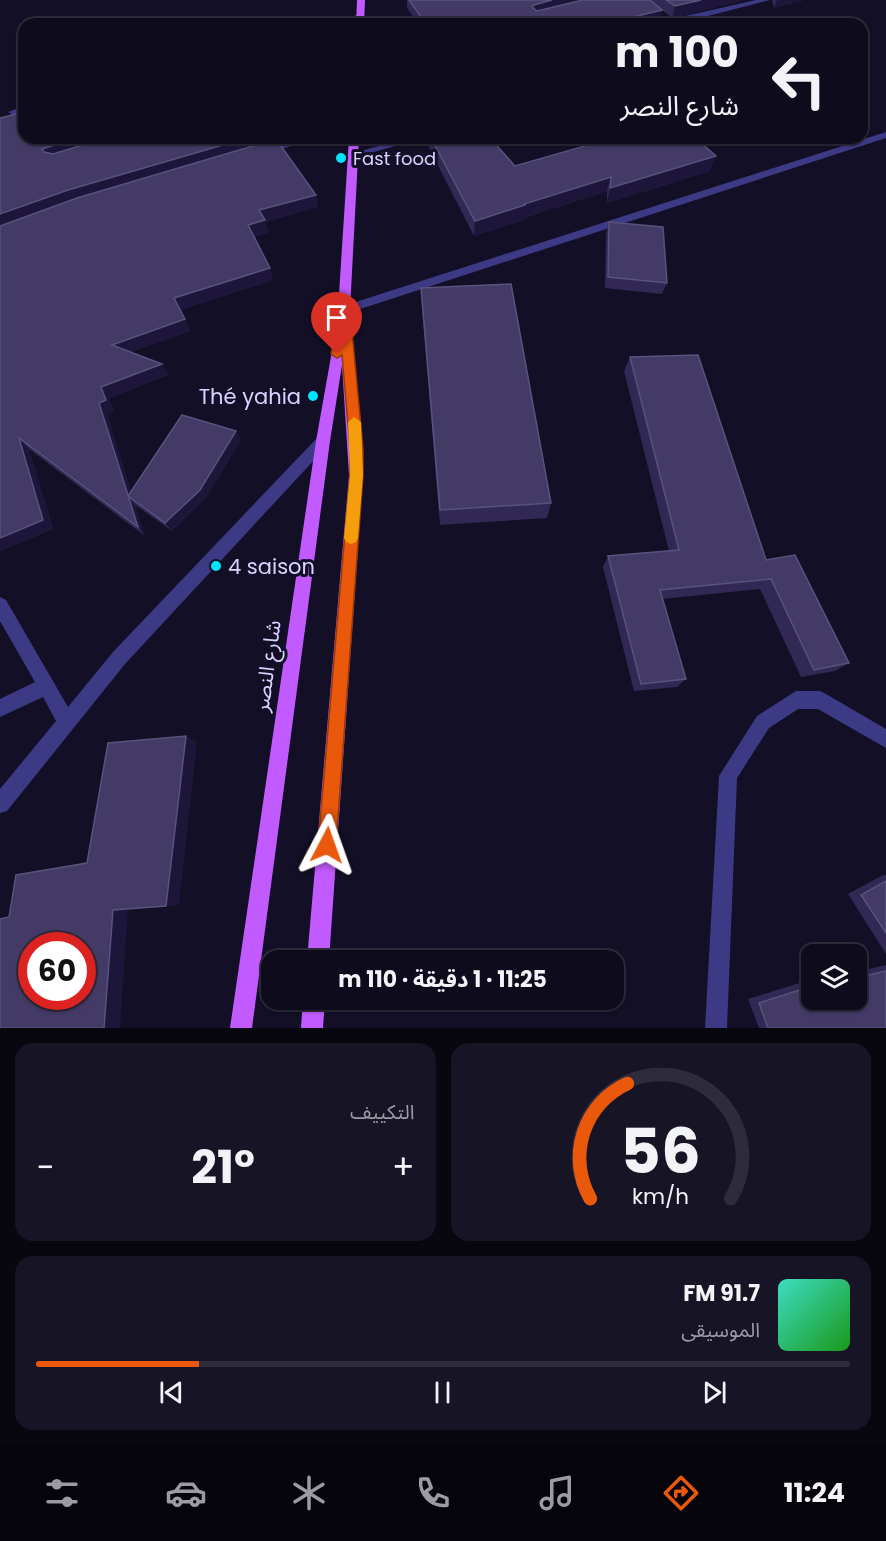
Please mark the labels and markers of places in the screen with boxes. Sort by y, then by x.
place label: Fast food [353,146,436,171]
marker: Fast food [334,151,348,165]
pin [311,292,362,354]
place label: Thé yahia [199,382,301,411]
marker: Thé yahia [306,389,320,403]
place label: 4 saison [228,552,315,581]
marker: 4 saison [209,559,223,573]

